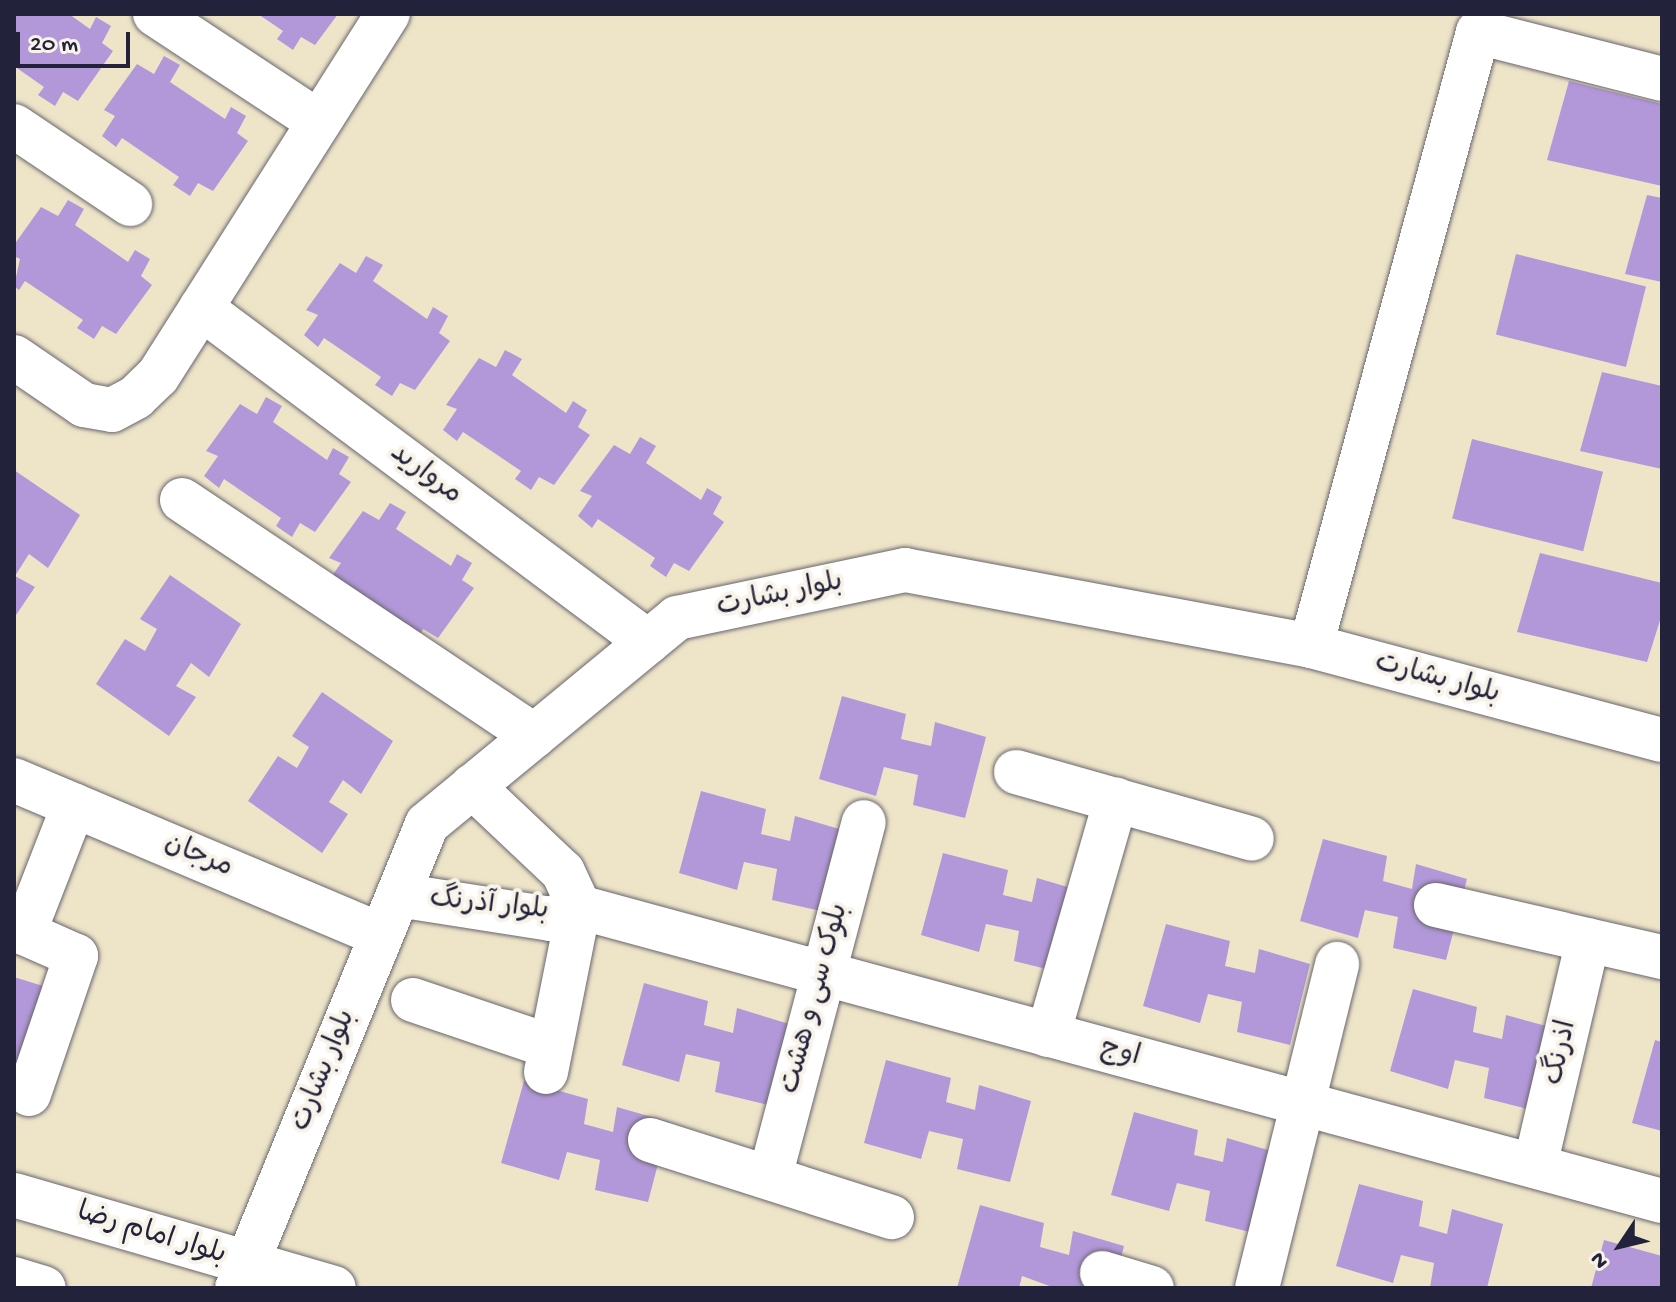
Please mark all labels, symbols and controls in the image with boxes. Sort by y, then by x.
scale bar [20,16,134,66]
text: 20 m [30,31,78,60]
street label: مروارید [382,437,468,513]
street label: بلوار بشارت [714,566,846,626]
street label: بلوار بشارت [1371,647,1503,713]
street label: مرجان [159,828,237,886]
street label: بلوار آذرنگ [428,883,550,929]
street label: بلوک سی و هشت [775,900,857,1098]
street label: بلوار بشارت [285,1005,365,1137]
street label: اذرنگ [1538,1017,1586,1089]
street label: اوج [1096,1033,1144,1075]
street label: بلوار امام رضا [72,1196,230,1274]
north arrow [1580,1206,1660,1286]
text: N [1586,1246,1615,1273]

